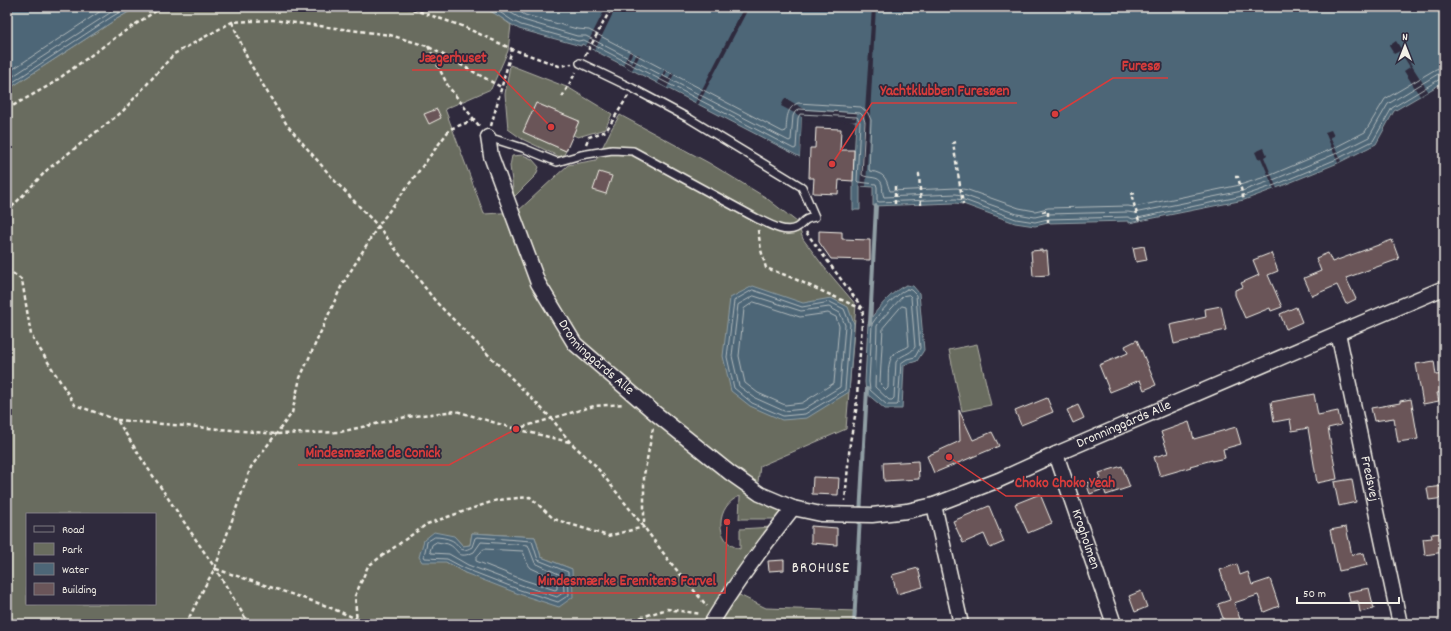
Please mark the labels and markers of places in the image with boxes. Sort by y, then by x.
callout: Jægerhuset [412,43,495,70]
callout: Furesø [1113,51,1168,78]
callout: Yachtklubben Furesøen [872,76,1017,103]
callout: Mindesmærke de Conick [298,438,449,465]
callout: Choko Choko Yeah [1006,469,1123,496]
callout: Mindesmærke Eremitens Farvel [530,566,725,593]

